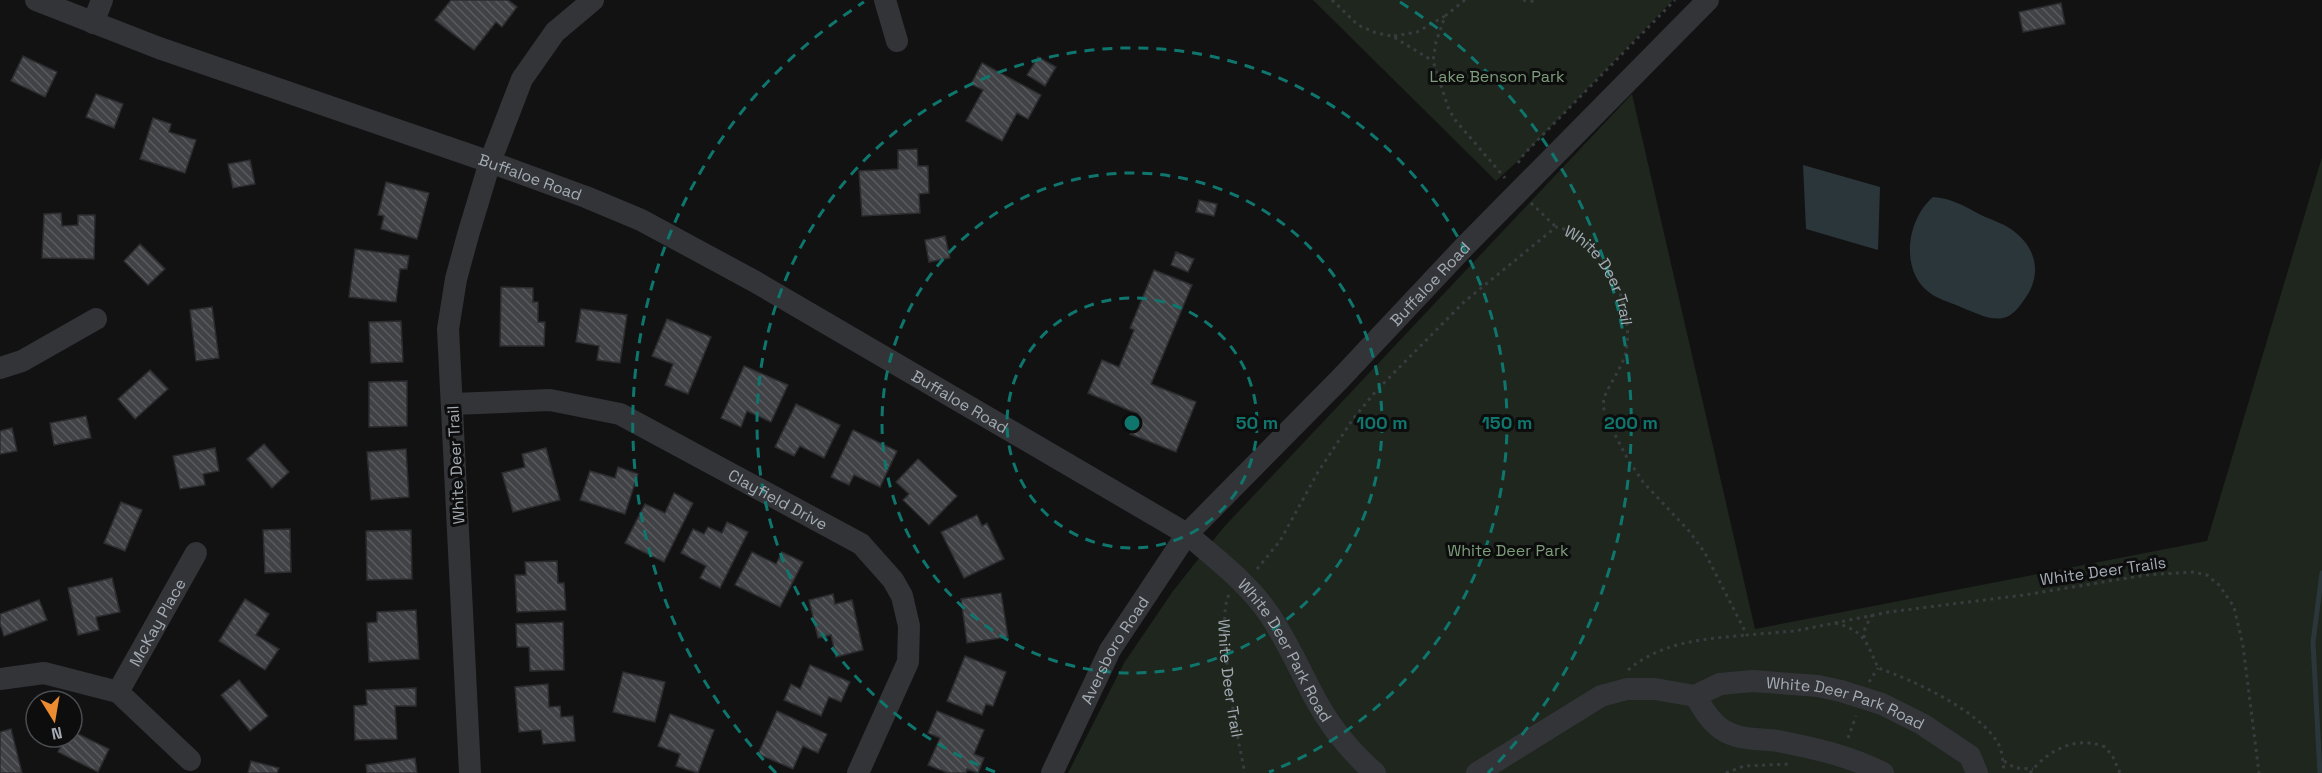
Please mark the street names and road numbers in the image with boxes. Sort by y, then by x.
street label: Buffaloe Road [476,148,585,205]
street label: White Deer Trail [1561,220,1638,326]
street label: Buffaloe Road [1385,237,1474,330]
street label: Buffaloe Road [908,365,1012,438]
street label: White Deer Trail [442,405,470,525]
street label: Clayfield Drive [725,464,831,535]
street label: White Deer Trails [2039,552,2167,590]
street label: McKay Place [124,574,190,670]
street label: White Deer Park Road [1234,574,1337,726]
street label: Aversboro Road [1076,592,1153,707]
street label: White Deer Trail [1214,619,1248,739]
street label: White Deer Park Road [1765,672,1928,734]

